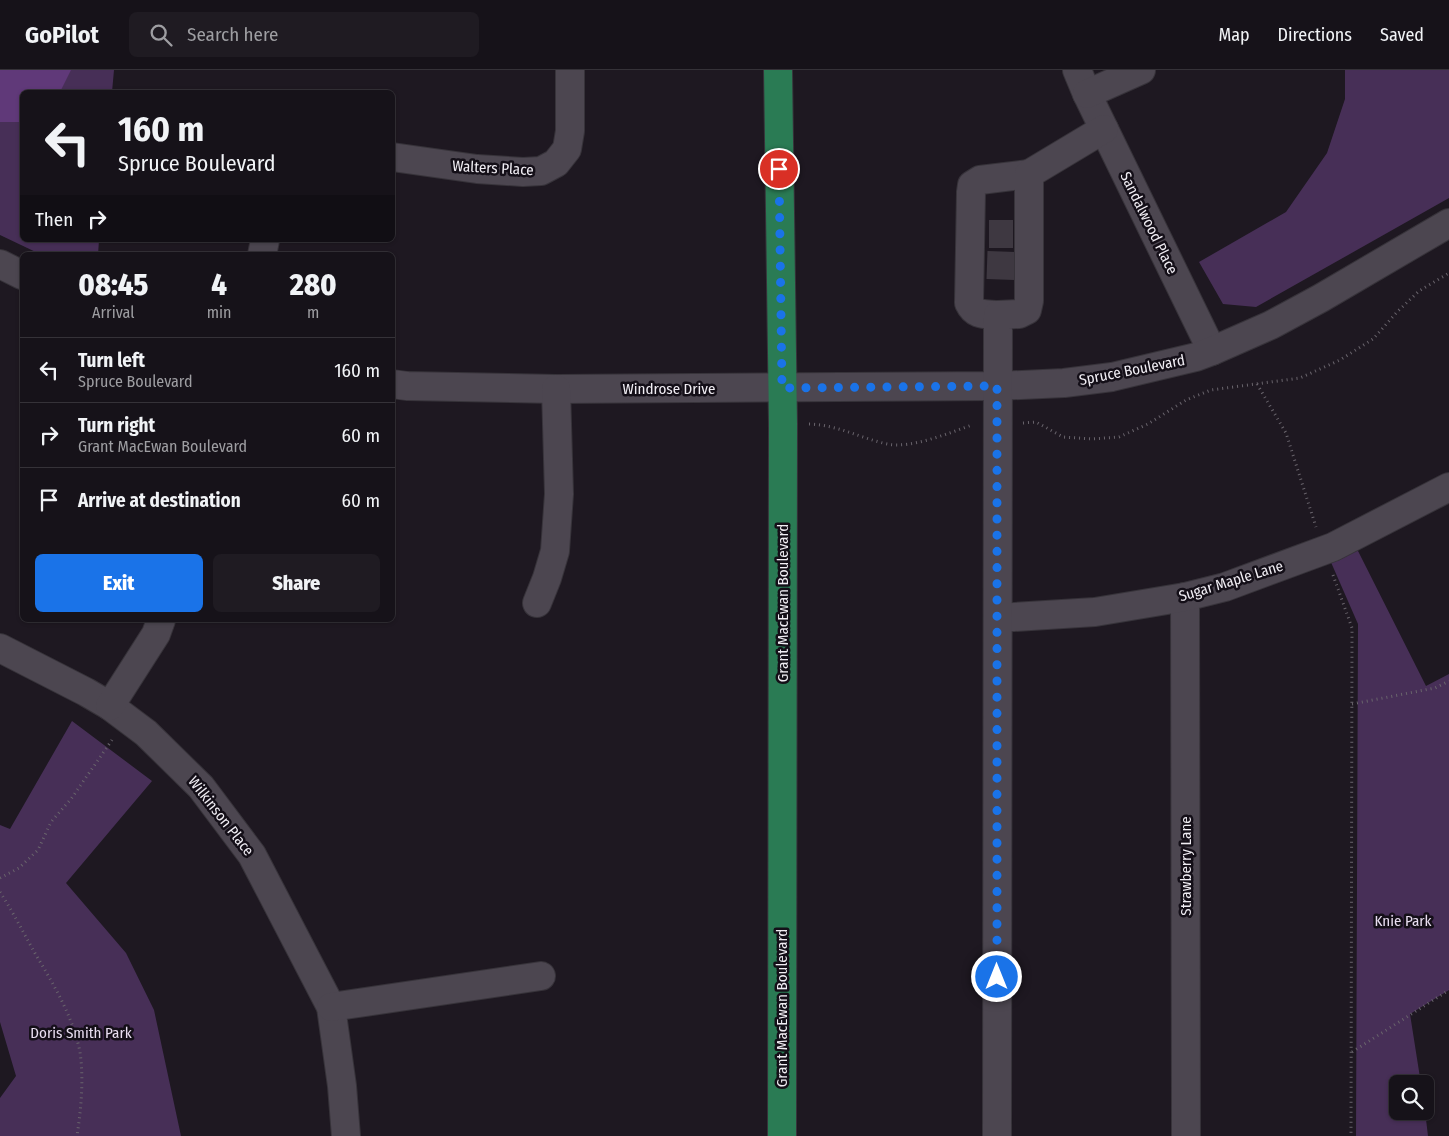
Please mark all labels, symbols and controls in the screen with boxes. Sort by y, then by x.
search box [129,12,479,57]
text: GoPilot [25,21,99,49]
icon: search [147,21,175,49]
text: Search here [187,23,279,46]
text: Map [1218,24,1250,46]
text: Directions [1278,24,1352,46]
text: Saved [1380,24,1424,46]
text: 160 m [118,108,204,150]
icon: left [35,110,100,175]
pin [758,148,800,190]
text: Spruce Boulevard [118,150,276,177]
icon: arrive [765,155,793,183]
street label: Walters Place [452,157,534,179]
street label: Sandalwood Place [1116,169,1182,277]
icon: right [83,205,111,233]
text: Then [35,208,73,231]
text: 08:45 [78,267,148,303]
text: 4 [211,267,227,303]
text: 280 [290,267,337,303]
text: Arrival [92,303,135,322]
text: min [207,303,231,322]
text: m [307,303,319,322]
text: Turn left [78,349,145,372]
street label: Spruce Boulevard [1078,351,1186,389]
icon: left [35,356,63,384]
text: 160 m [334,359,380,382]
text: Spruce Boulevard [78,372,193,391]
street label: Windrose Drive [623,380,715,398]
text: Turn right [78,414,155,437]
icon: right [35,421,63,449]
text: 60 m [342,424,380,447]
text: Grant MacEwan Boulevard [78,437,247,456]
icon: arrive [35,486,63,514]
text: Arrive at destination [78,489,241,512]
text: 60 m [342,489,380,512]
street label: Grant MacEwan Boulevard [774,524,792,682]
button: Exit [35,554,203,612]
button: Share [213,554,380,612]
street label: Sugar Maple Lane [1177,557,1285,605]
street label: Wilkinson Place [184,773,258,859]
street label: Strawberry Lane [1177,816,1195,916]
park label: Knie Park [1374,912,1432,930]
street label: Grant MacEwan Boulevard [773,929,791,1087]
position arrow [970,950,1022,1002]
park label: Doris Smith Park [30,1024,132,1042]
map controls [1389,1075,1434,1120]
button: search [1389,1075,1434,1120]

